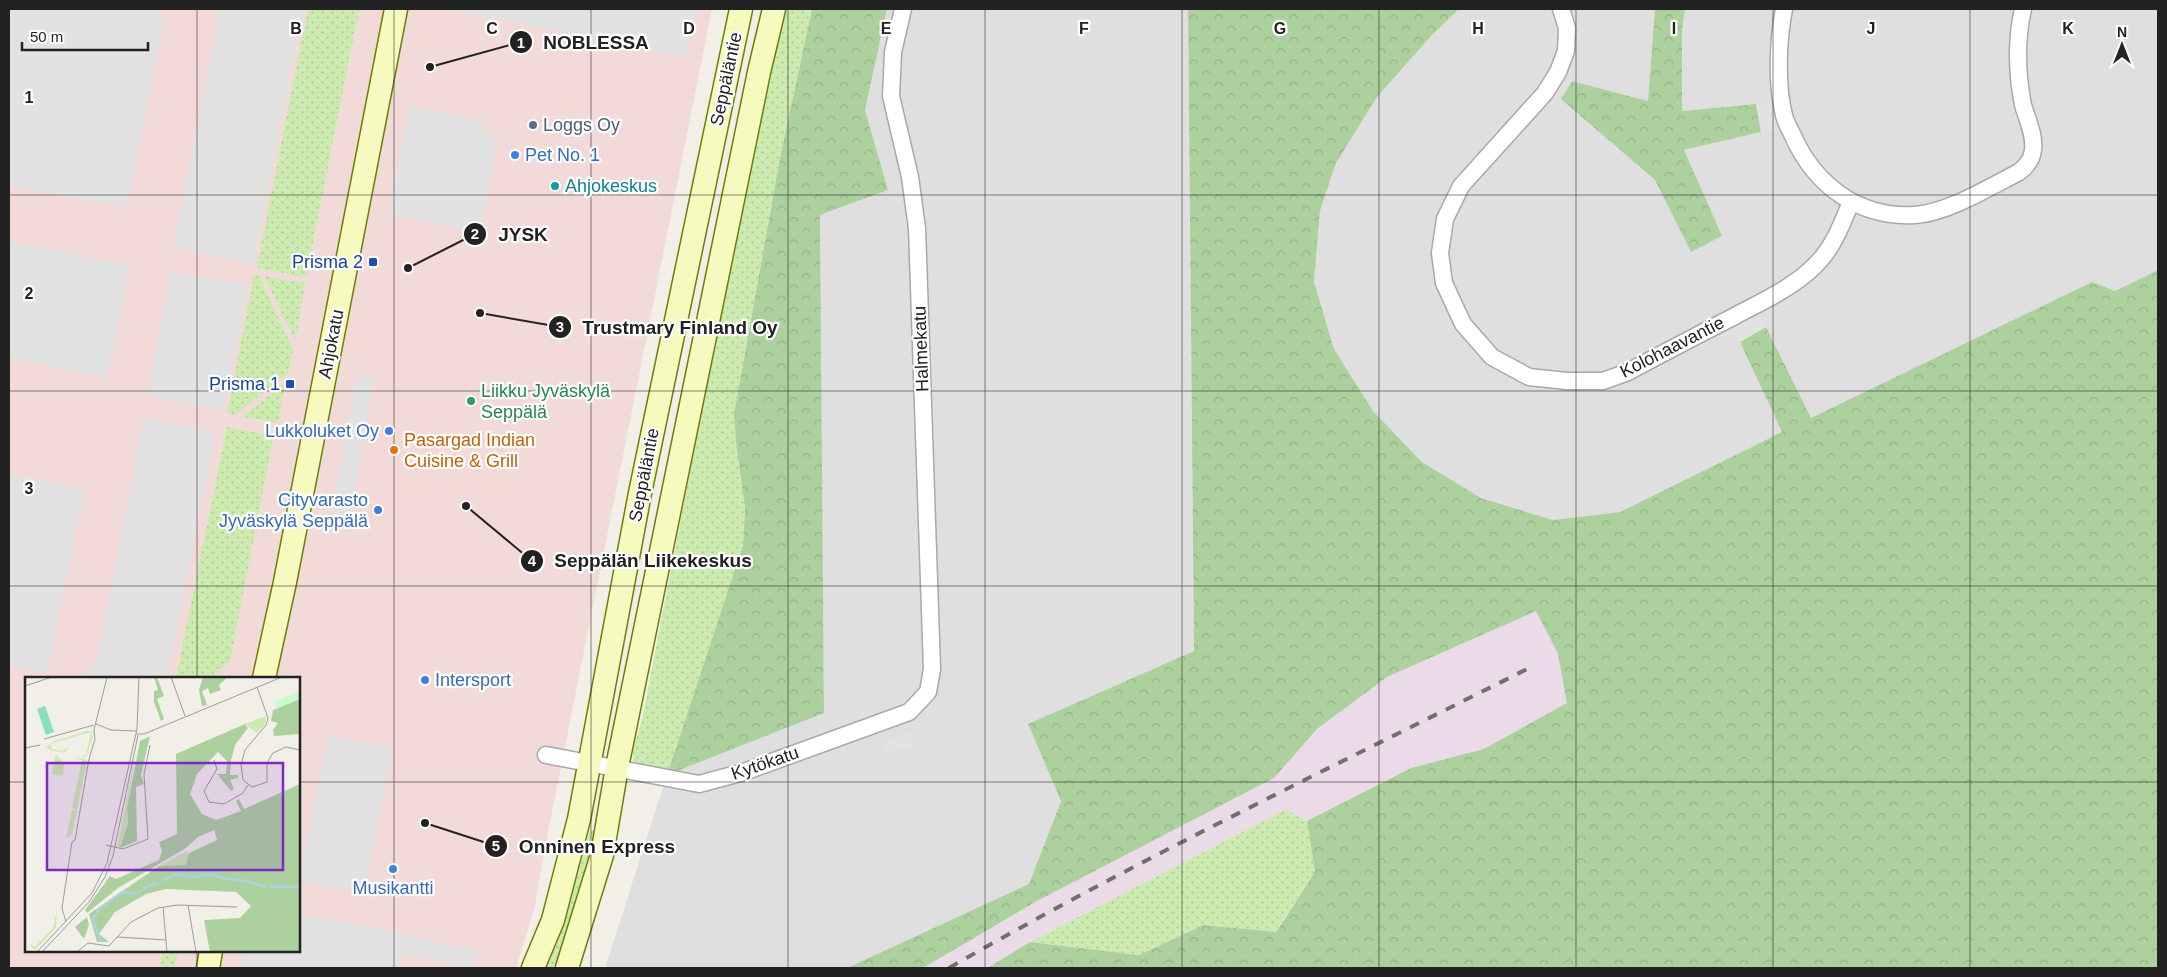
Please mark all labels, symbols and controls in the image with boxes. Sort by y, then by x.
scale bar [22,20,149,52]
text: B [290,20,302,37]
text: C [486,20,498,37]
text: D [683,20,695,37]
text: E [881,20,892,37]
text: F [1079,20,1089,37]
text: G [1274,20,1286,37]
text: H [1472,20,1484,37]
text: I [1672,20,1676,37]
text: J [1867,20,1875,37]
text: K [2062,20,2074,37]
north arrow [2097,20,2147,70]
text: N [2117,24,2127,40]
callout: NOBLESSA [508,25,659,59]
text: 50 m [30,28,63,45]
street label: Seppäläntie [706,30,746,128]
text: NOBLESSA [543,32,649,53]
text: 1 [517,34,525,51]
text: 1 [25,89,34,106]
place label: Loggs Oy [543,115,620,135]
marker: Loggs Oy [527,119,539,131]
place label: Pet No. 1 [525,145,600,165]
marker: Pet No. 1 [509,149,521,161]
place label: Ahjokeskus [565,176,657,196]
marker: Ahjokeskus [549,180,561,192]
callout: JYSK [463,217,558,251]
text: JYSK [498,224,548,245]
text: 2 [471,225,479,242]
place label: Prisma 2 [292,252,363,272]
marker: Prisma 2 [367,256,379,268]
text: 2 [25,285,34,302]
street label: Halmekatu [910,306,932,392]
street label: Ahjokatu [314,308,348,380]
callout: Trustmary Finland Oy [547,310,787,344]
street label: Kolohaavantie [1617,312,1727,382]
text: Trustmary Finland Oy [582,317,778,338]
text: 3 [556,318,564,335]
place label: Prisma 1 [209,374,280,394]
marker: Prisma 1 [284,378,296,390]
place label: Liikku Jyväskylä Seppälä [481,381,611,422]
marker: Liikku Jyväskylä Seppälä [465,395,477,407]
place label: Lukkoluket Oy [265,421,379,441]
marker: Lukkoluket Oy [383,425,395,437]
street label: Seppäläntie [625,426,663,524]
place label: Pasargad Indian Cuisine & Grill [404,430,535,471]
marker: Pasargad Indian Cuisine & Grill [388,444,400,456]
text: 3 [25,480,34,497]
place label: Cityvarasto Jyväskylä Seppälä [219,490,369,531]
marker: Cityvarasto Jyväskylä Seppälä [372,504,384,516]
callout: Seppälän Liikekeskus [520,544,762,578]
text: Seppälän Liikekeskus [554,550,752,571]
text: 4 [528,552,537,569]
place label: Intersport [435,670,511,690]
marker: Intersport [419,674,431,686]
inset map [25,677,300,952]
street label: Kytökatu [729,742,801,784]
callout: Onninen Express [484,829,685,863]
text: Onninen Express [519,836,675,857]
text: 5 [492,837,500,854]
marker: Musikantti [387,863,399,875]
place label: Musikantti [352,878,434,898]

